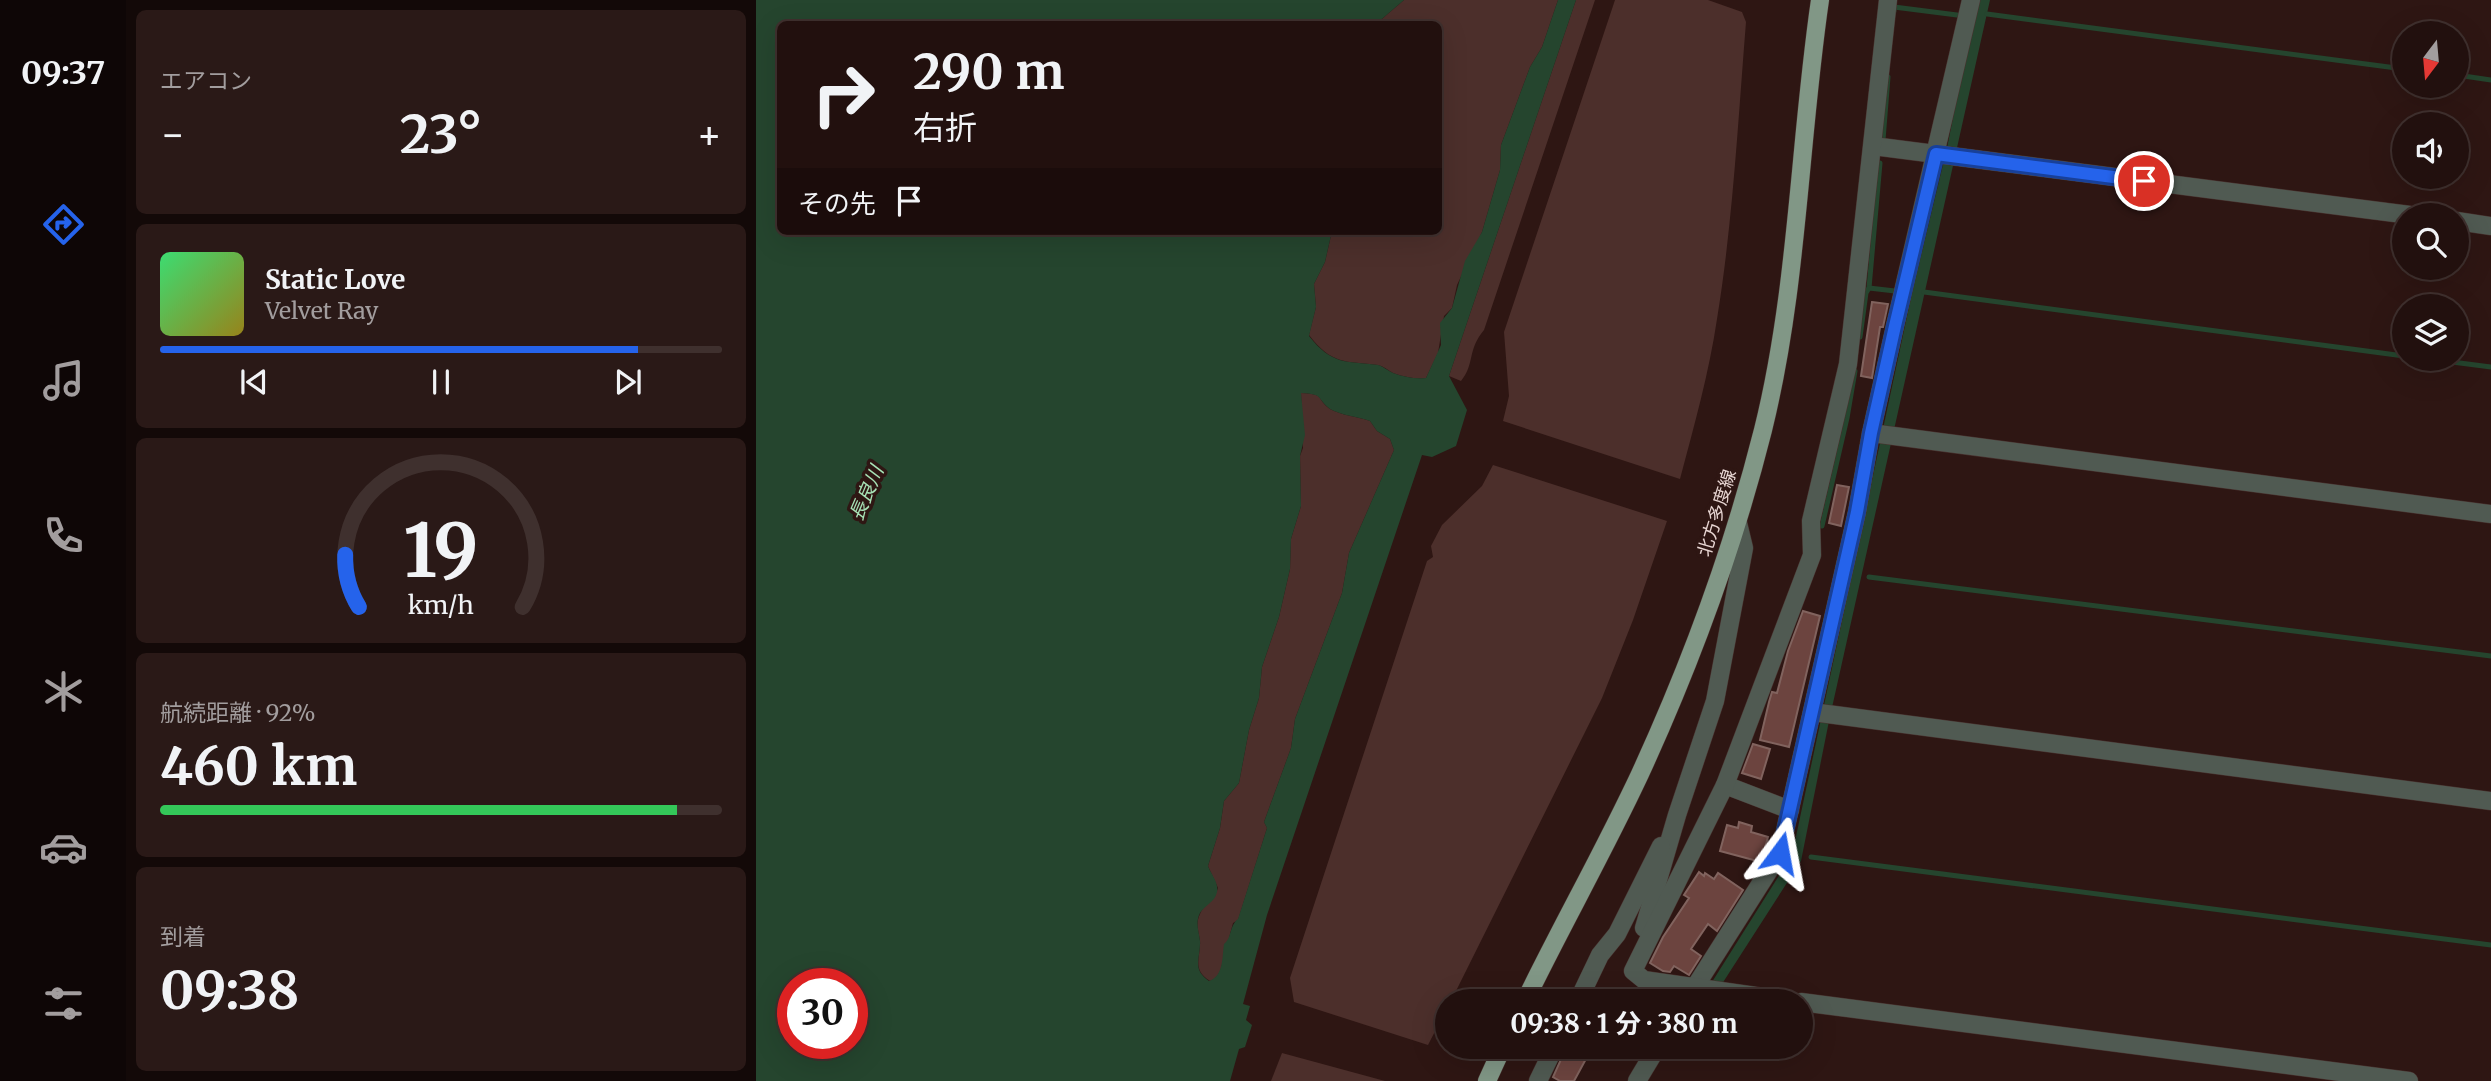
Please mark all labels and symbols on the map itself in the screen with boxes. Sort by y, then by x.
north arrow [2392,21,2469,98]
pin [2114,151,2174,211]
water label: 長良川 [844,460,889,524]
street label: 北方多度線 [1692,466,1741,559]
position arrow [1743,816,1817,890]
speed limit sign: 30 [777,968,868,1059]

